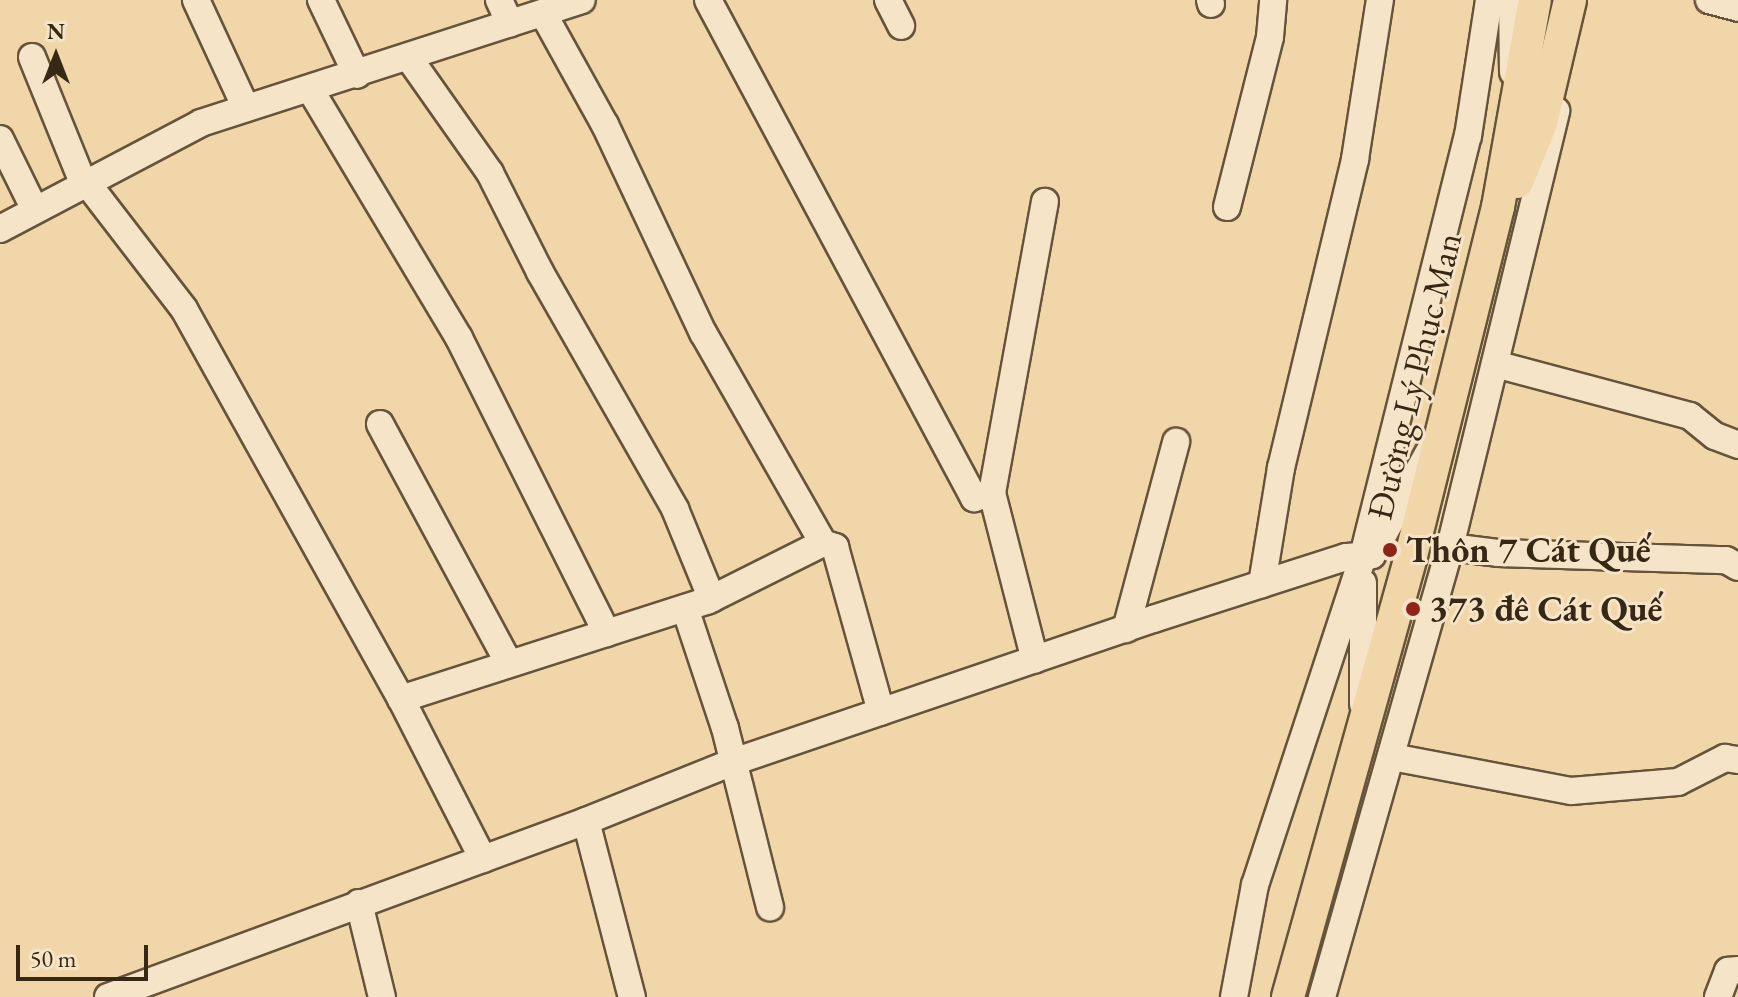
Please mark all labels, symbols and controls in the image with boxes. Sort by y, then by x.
north arrow [16,16,96,96]
text: N [47,17,65,46]
street label: Đường Lý Phục Man [1357,228,1471,524]
place label: Thôn 7 Cát Quế [1406,528,1651,572]
marker: Thôn 7 Cát Quế [1381,541,1399,559]
place label: 373 đê Cát Quế [1429,587,1663,631]
marker: 373 đê Cát Quế [1404,600,1422,618]
scale bar [20,929,152,979]
text: 50 m [30,943,77,974]

